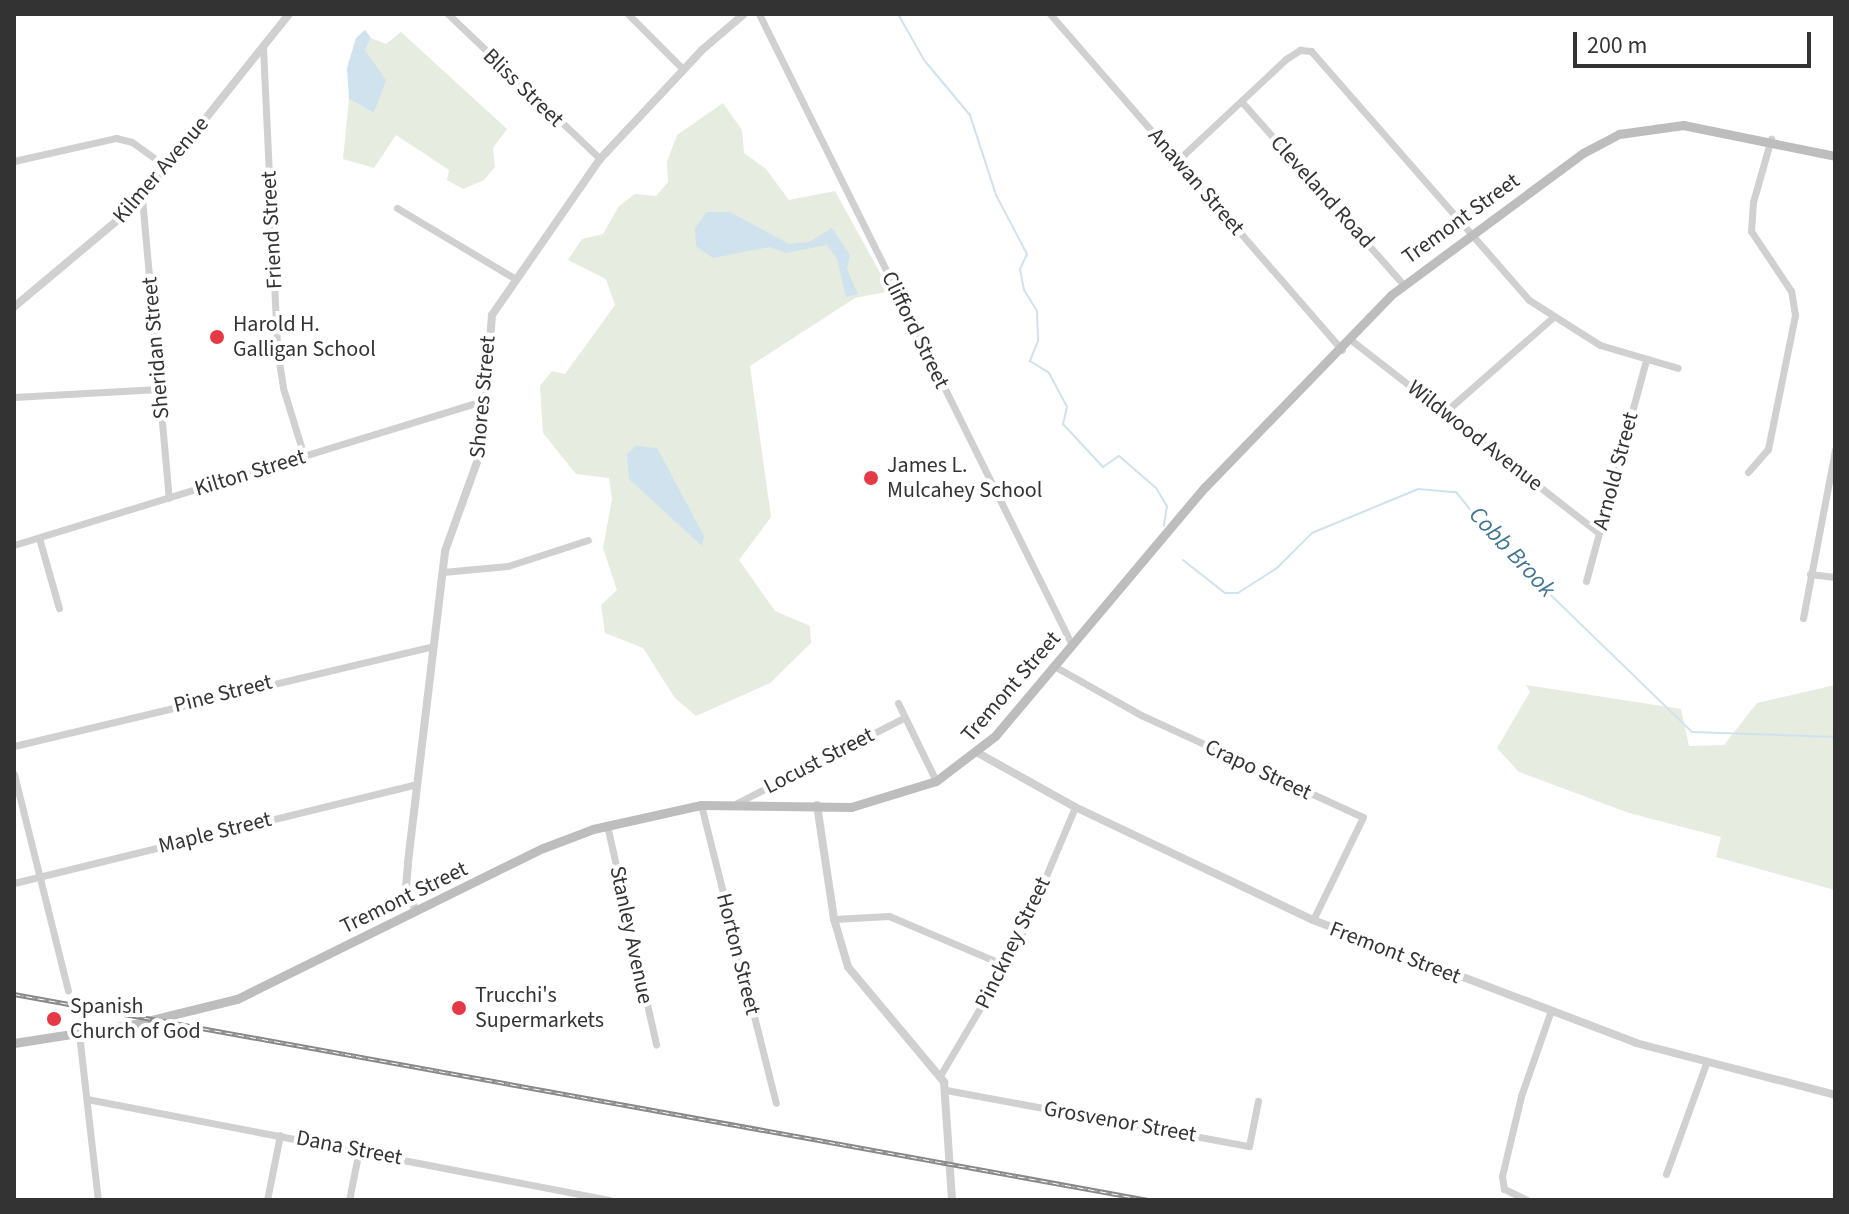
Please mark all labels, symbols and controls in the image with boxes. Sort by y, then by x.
scale bar [1577,16,1815,66]
text: 200 m [1587,28,1647,63]
street label: Bliss Street [477,43,569,133]
street label: Kilmer Avenue [107,111,215,229]
street label: Anawan Street [1142,123,1250,241]
street label: Cleveland Road [1264,130,1380,254]
street label: Tremont Street [1397,168,1525,270]
street label: Friend Street [256,170,288,290]
street label: Clifford Street [875,267,955,393]
street label: Sheridan Street [137,276,175,420]
place label: Harold H. Galligan School [233,311,376,362]
marker: Harold H. Galligan School [208,328,226,346]
street label: Shores Street [465,335,501,459]
street label: Wildwood Avenue [1402,375,1548,497]
street label: Arnold Street [1588,409,1644,533]
street label: Kilton Street [191,444,309,502]
place label: James L. Mulcahey School [887,452,1042,504]
marker: James L. Mulcahey School [862,469,880,487]
water label: Cobb Brook [1463,501,1561,603]
street label: Tremont Street [956,626,1066,748]
street label: Pine Street [171,669,275,719]
street label: Locust Street [760,722,878,800]
street label: Crapo Street [1201,734,1315,806]
street label: Maple Street [156,806,274,860]
street label: Tremont Street [336,856,472,940]
street label: Stanley Avenue [603,864,659,1006]
street label: Pinckney Street [970,873,1056,1013]
street label: Horton Street [710,890,766,1018]
street label: Fremont Street [1326,916,1464,990]
place label: Trucchi's Supermarkets [475,982,604,1034]
place label: Spanish Church of God [70,993,201,1044]
marker: Trucchi's Supermarkets [450,999,468,1017]
marker: Spanish Church of God [45,1010,63,1028]
street label: Grosvenor Street [1042,1096,1198,1148]
street label: Dana Street [294,1125,404,1171]

